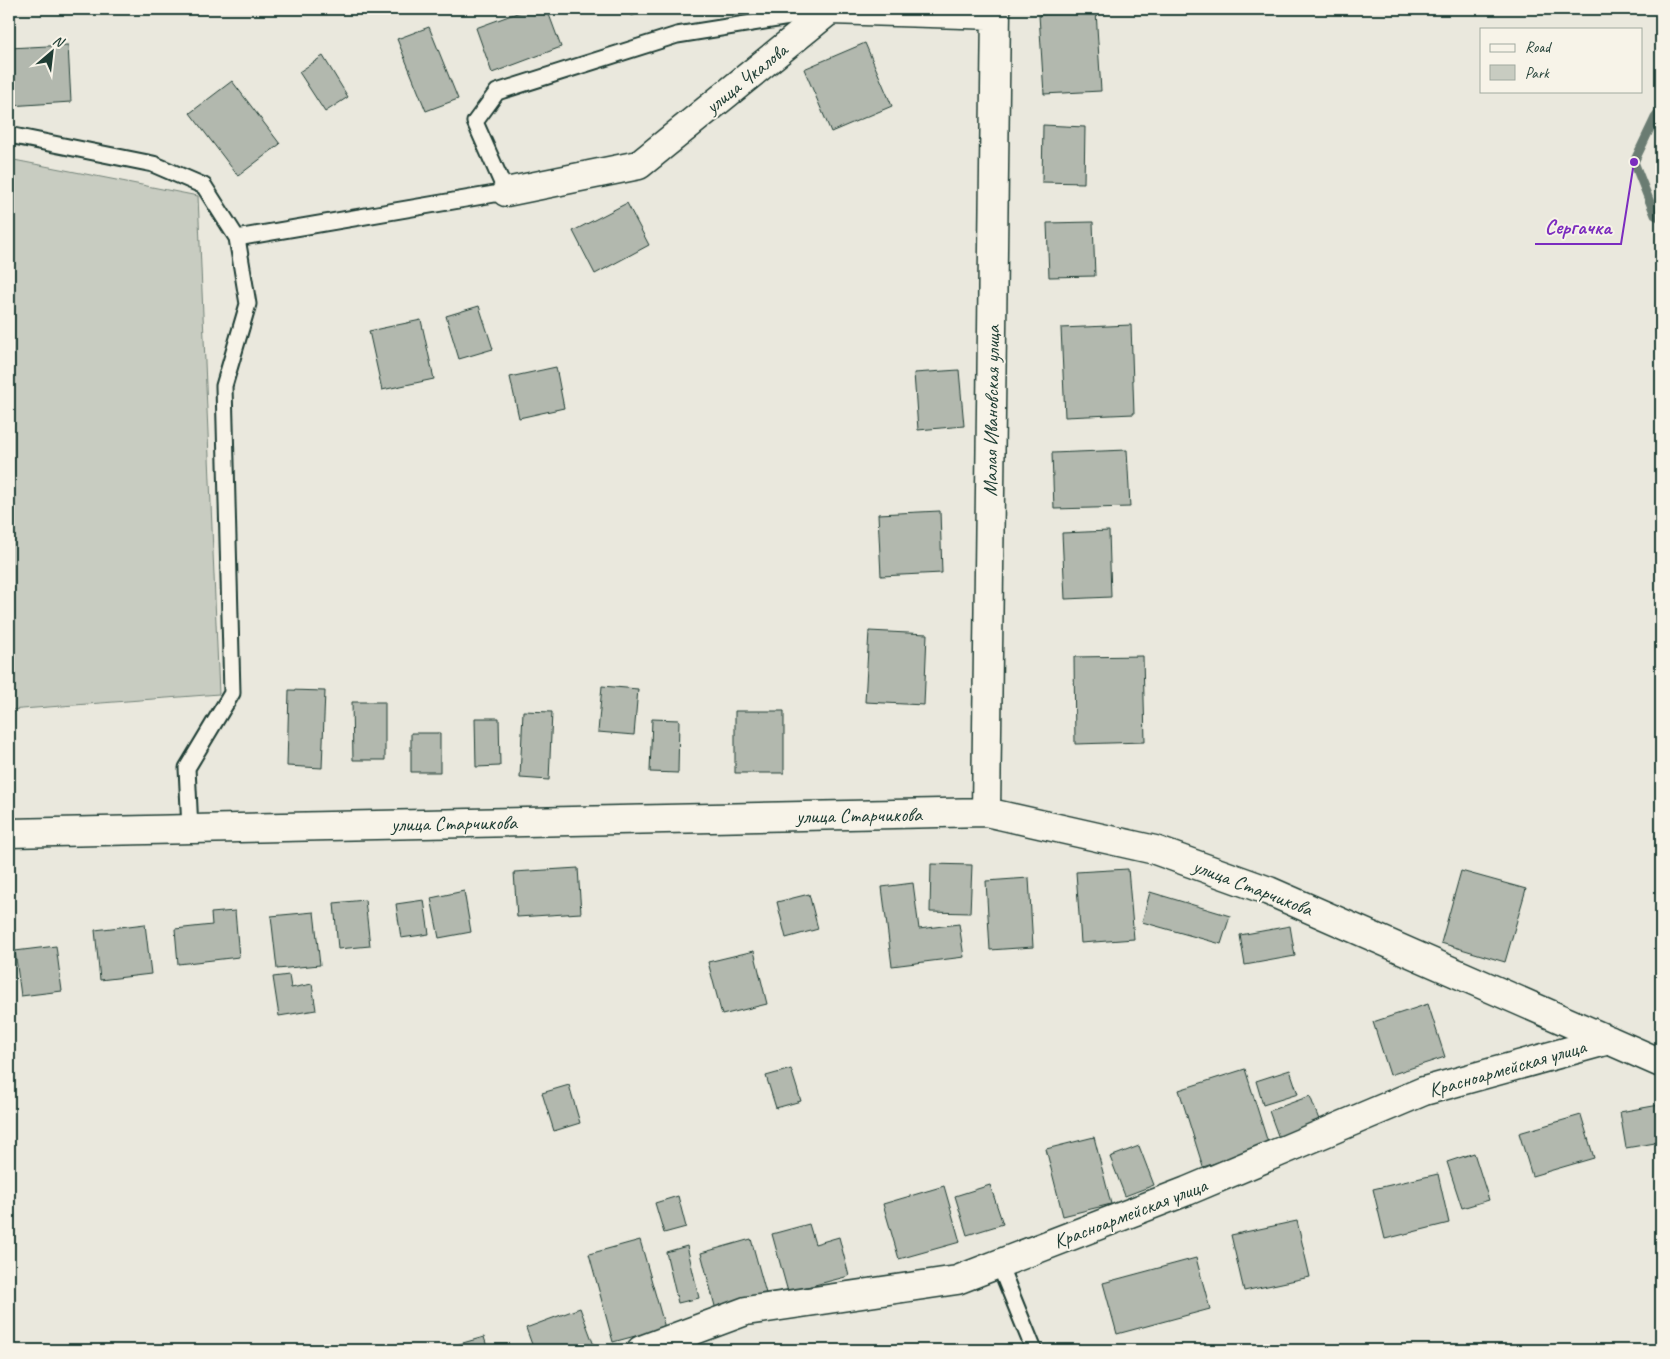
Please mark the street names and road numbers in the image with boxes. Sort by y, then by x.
street label: улица Чкалова [699,37,794,120]
street label: Малая Ивановская улица [978,324,1006,497]
street label: улица Старчикова [795,802,923,829]
street label: улица Старчикова [390,810,518,837]
street label: улица Старчикова [1189,853,1317,922]
street label: Красноармейская улица [1426,1034,1590,1103]
street label: Красноармейская улица [1050,1172,1212,1254]

